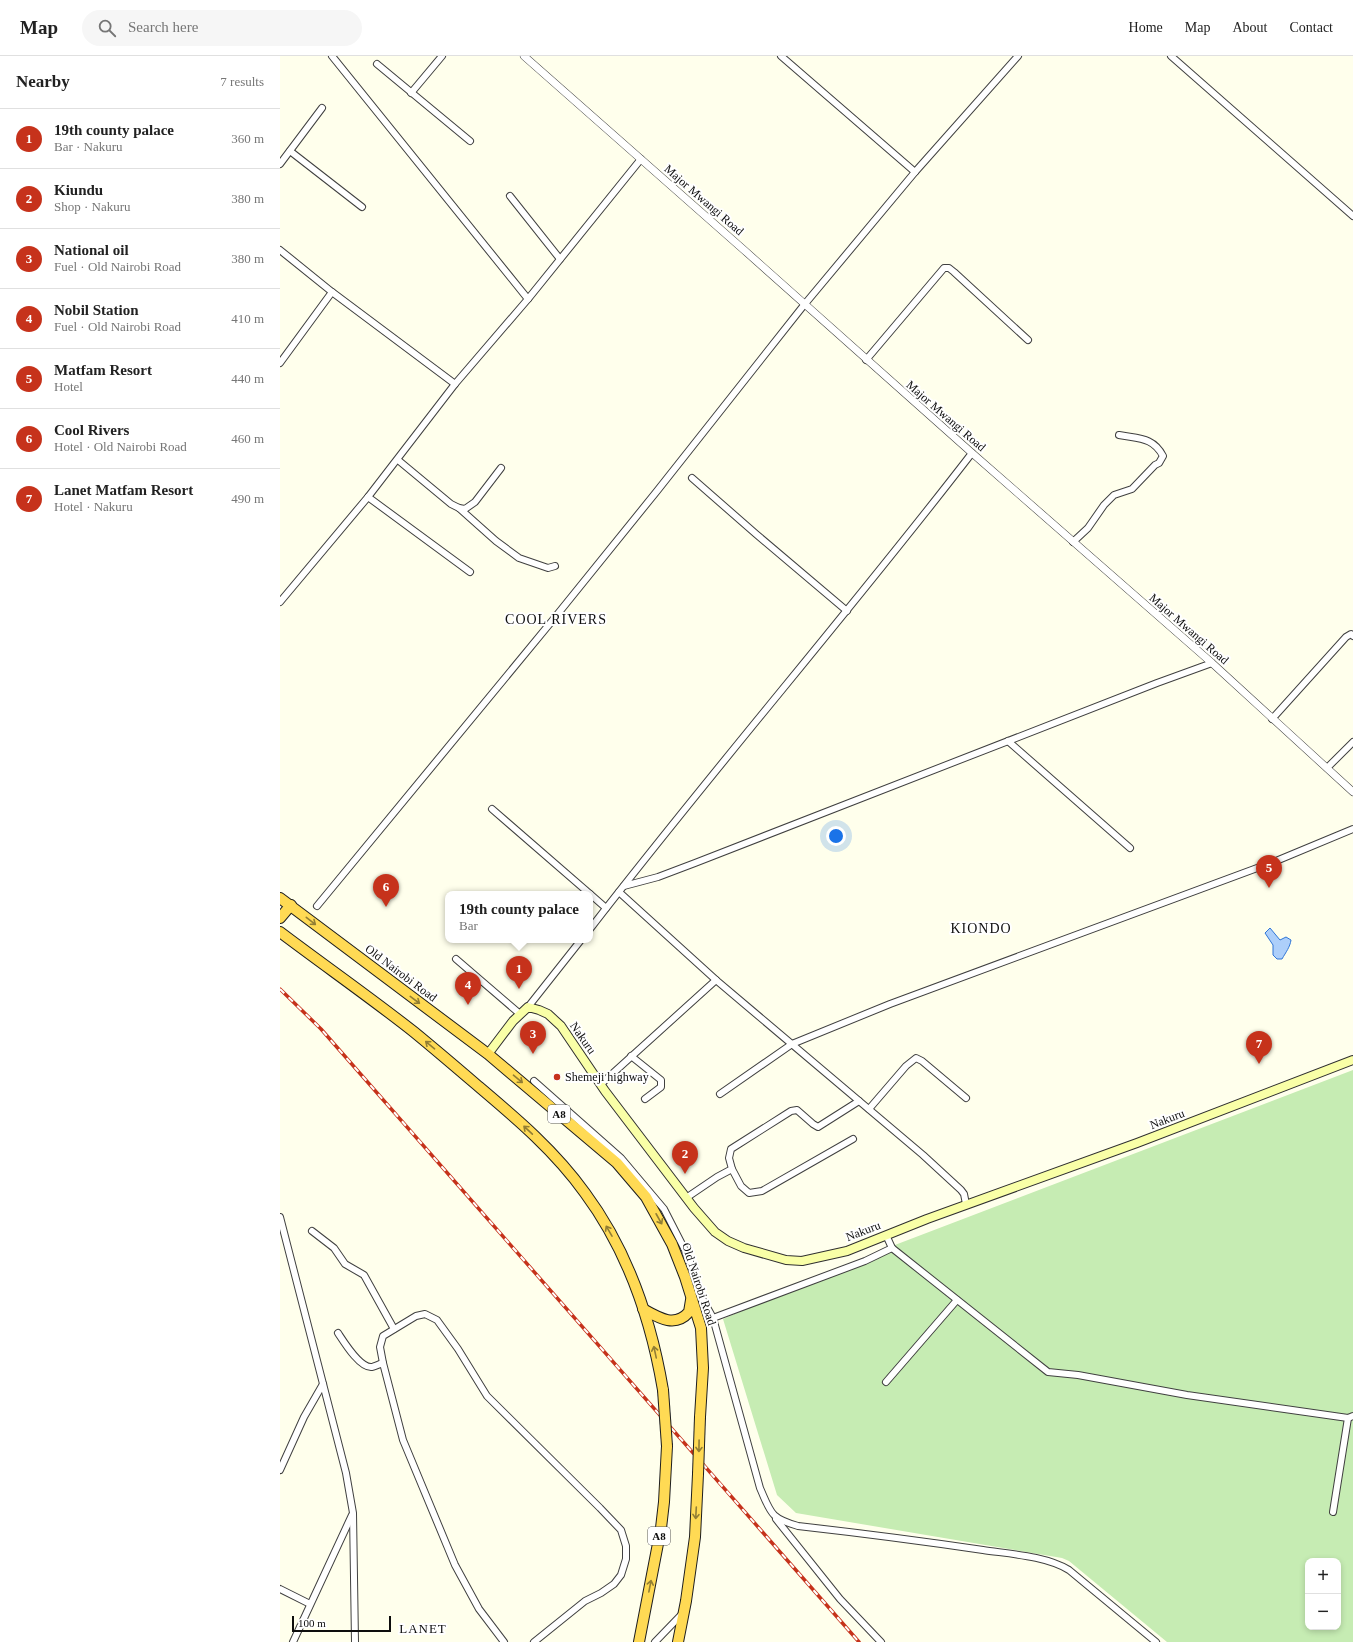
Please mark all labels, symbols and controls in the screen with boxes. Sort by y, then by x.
search box [82,10,362,46]
text: Map [20,17,58,38]
icon: search [96,17,118,39]
text: Search here [128,19,198,35]
text: Home [1129,20,1163,35]
text: Map [1185,20,1210,35]
text: About [1232,20,1267,35]
text: Contact [1289,20,1333,35]
text: Nearby [16,72,70,91]
text: 7 results [220,74,264,89]
text: 19th county palace [54,122,174,138]
text: 1 [26,131,32,146]
text: 360 m [231,131,264,146]
text: Bar · Nakuru [54,139,123,154]
street label: Major Mwangi Road [661,162,747,238]
text: Kiundu [54,182,103,198]
text: 2 [26,191,32,206]
text: 380 m [231,191,264,206]
text: Shop · Nakuru [54,199,131,214]
text: National oil [54,242,129,258]
text: 3 [26,251,32,266]
text: 380 m [231,251,264,266]
text: Fuel · Old Nairobi Road [54,259,181,274]
text: Nobil Station [54,302,139,318]
text: 4 [26,311,32,326]
text: 410 m [231,311,264,326]
text: Fuel · Old Nairobi Road [54,319,181,334]
text: Matfam Resort [54,362,152,378]
text: 5 [26,371,32,386]
text: 440 m [231,371,264,386]
street label: Major Mwangi Road [903,378,989,454]
text: Hotel [54,379,83,394]
text: Cool Rivers [54,422,129,438]
text: 6 [26,431,32,446]
text: 460 m [231,431,264,446]
text: Hotel · Old Nairobi Road [54,439,187,454]
text: Lanet Matfam Resort [54,482,193,498]
text: 7 [26,491,32,506]
text: 490 m [231,491,264,506]
text: Hotel · Nakuru [54,499,133,514]
street label: Major Mwangi Road [1146,591,1232,667]
district label: COOL RIVERS [505,612,607,627]
your location [826,826,846,846]
pin: 5 [1256,855,1282,888]
pin: 6 [373,874,399,907]
popup [445,891,593,943]
text: 19th county palace [459,901,579,917]
one-way arrow [306,917,317,925]
text: Bar [459,918,478,933]
district label: KIONDO [950,921,1012,936]
street label: Old Nairobi Road [362,942,440,1004]
pin: 1 [506,956,532,989]
pin: 4 [455,972,481,1005]
one-way arrow [409,995,420,1004]
street label: Nakuru [567,1019,599,1057]
pin: 3 [520,1021,546,1054]
pin: 7 [1246,1031,1272,1064]
one-way arrow [424,1041,435,1050]
place label: Shemeji highway [565,1070,649,1084]
marker: Shemeji highway [552,1072,562,1082]
one-way arrow [512,1075,523,1084]
road number: A8 [548,1105,570,1123]
street label: Nakuru [1148,1106,1186,1132]
one-way arrow [523,1125,534,1134]
pin: 2 [672,1141,698,1174]
one-way arrow [655,1213,663,1225]
street label: Nakuru [844,1218,882,1244]
one-way arrow [604,1225,612,1237]
street label: Old Nairobi Road [679,1241,719,1327]
one-way arrow [651,1346,659,1359]
one-way arrow [695,1439,703,1452]
one-way arrow [693,1506,700,1519]
road number: A8 [648,1527,670,1545]
map controls [1305,1558,1341,1630]
button: + [1305,1558,1341,1594]
one-way arrow [646,1580,654,1593]
button: − [1305,1594,1341,1630]
scale bar [292,1614,391,1633]
text: 100 m [298,1617,326,1629]
district label: LANET [399,1621,447,1636]

